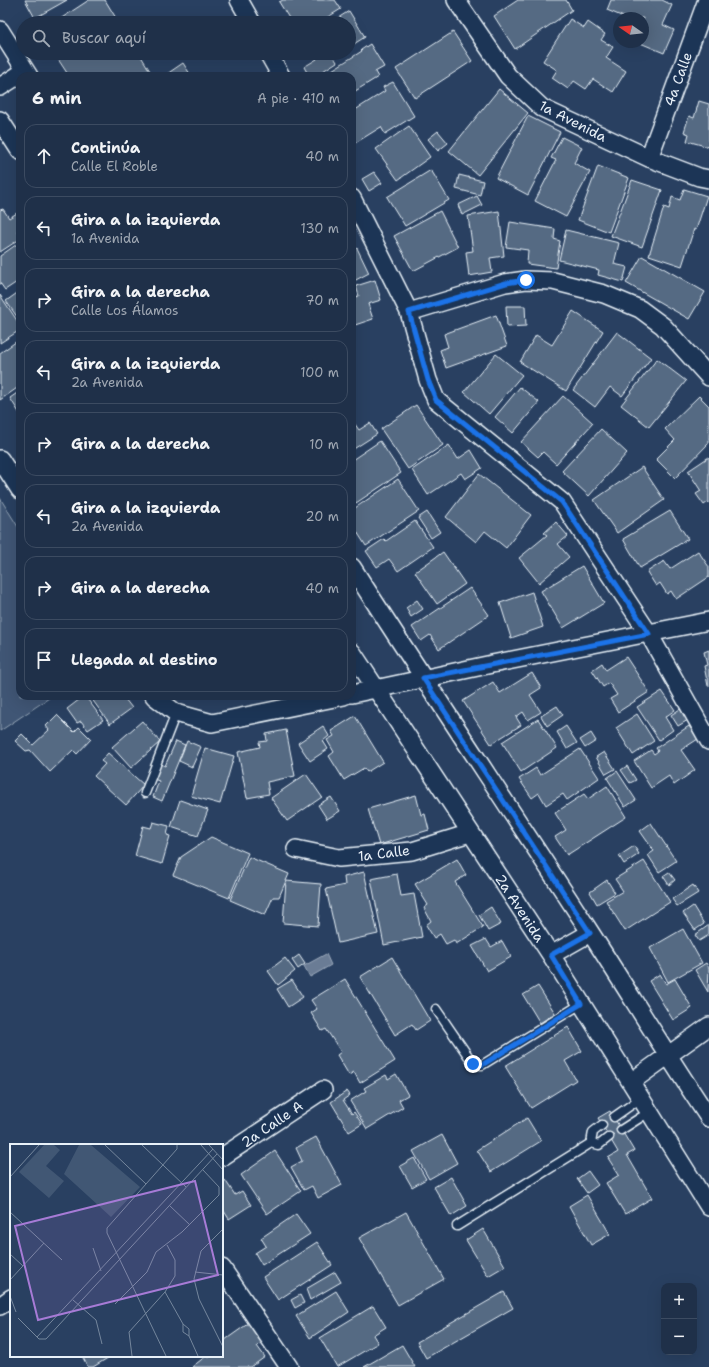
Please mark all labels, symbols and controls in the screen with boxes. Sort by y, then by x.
north arrow [613,12,649,48]
search box [16,16,356,60]
icon: search [30,27,52,49]
text: Buscar aquí [62,28,146,48]
street label: 4a Calle [660,49,696,109]
text: 6 min [32,87,82,109]
text: A pie · 410 m [257,90,340,107]
street label: 1a Avenida [536,96,610,146]
text: Continúa [71,138,140,158]
icon: ahead [33,145,55,167]
text: 40 m [305,148,339,165]
text: Calle El Roble [71,158,158,175]
text: Gira a la izquierda [71,210,220,230]
icon: left [33,217,55,239]
text: 130 m [301,220,339,237]
text: 1a Avenida [71,230,139,247]
route start [517,271,535,289]
text: Gira a la derecha [71,282,210,302]
icon: right [33,289,55,311]
text: 70 m [305,292,339,309]
text: Calle Los Álamos [71,302,178,319]
text: Gira a la izquierda [71,354,220,374]
icon: left [33,361,55,383]
text: 100 m [300,364,339,381]
text: 2a Avenida [71,374,143,391]
icon: right [33,433,55,455]
text: Gira a la derecha [71,434,210,454]
text: 10 m [309,436,339,453]
text: Gira a la izquierda [71,498,220,518]
icon: left [33,505,55,527]
text: 20 m [306,508,339,525]
text: 2a Avenida [71,518,143,535]
icon: right [33,577,55,599]
text: Gira a la derecha [71,578,210,598]
text: 40 m [305,580,339,597]
icon: arrive [33,649,55,671]
text: Llegada al destino [71,650,218,670]
street label: 1a Calle [357,841,411,865]
street label: 2a Avenida [491,871,549,946]
route end [464,1055,482,1073]
street label: 2a Calle A [238,1097,306,1151]
inset map [10,1144,223,1357]
map controls [661,1283,697,1355]
button: + [661,1283,697,1319]
button: − [661,1319,697,1355]

